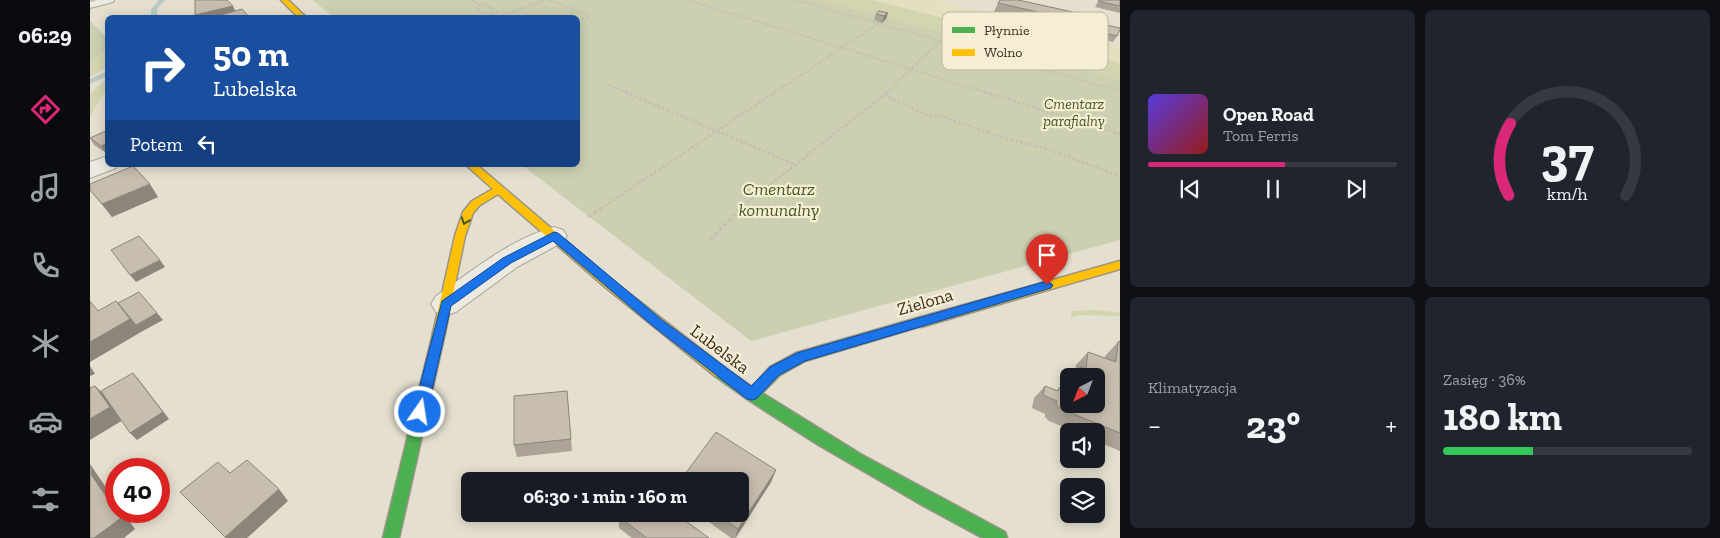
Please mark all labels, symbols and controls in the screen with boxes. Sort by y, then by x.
legend [942,12,1108,70]
text: 06:29 [18,22,72,49]
text: Płynnie [984,22,1030,39]
text: 50 m [213,33,289,75]
icon: right [130,35,195,100]
text: Wolno [984,44,1023,61]
text: Lubelska [213,75,297,102]
icon: directions [28,92,63,127]
park label: Cmentarz parafialny [1042,95,1105,130]
text: Open Road [1223,103,1314,126]
text: 37 [1541,125,1594,187]
text: Tom Ferris [1223,126,1299,145]
icon: left [193,130,221,158]
text: Potem [130,133,183,156]
icon: music [28,170,63,205]
icon: previous [1176,175,1204,203]
icon: pause [1259,175,1287,203]
icon: next [1342,175,1370,203]
park label: Cmentarz komunalny [739,178,819,221]
text: km/h [1547,183,1588,205]
one-way arrow [461,217,471,225]
pin [1026,234,1068,285]
icon: arrive [1033,241,1061,269]
icon: phone [28,248,63,283]
street label: Zielona [895,283,956,320]
street label: Lubelska [686,320,754,379]
icon: climate [28,326,63,361]
north arrow [1060,368,1105,412]
map controls [1060,368,1105,523]
text: Zasięg · 36% [1443,370,1526,389]
text: Klimatyzacja [1148,378,1237,397]
position arrow [393,385,445,437]
text: 180 km [1443,394,1562,440]
text: 23° [1246,402,1300,448]
icon: car [28,404,63,439]
text: − [1148,409,1161,442]
text: + [1385,409,1397,442]
button: sound [1060,423,1105,468]
speed limit sign: 40 [105,458,170,523]
button: layers [1060,478,1105,523]
icon: filters [28,482,63,517]
text: 06:30 · 1 min · 160 m [523,485,687,508]

